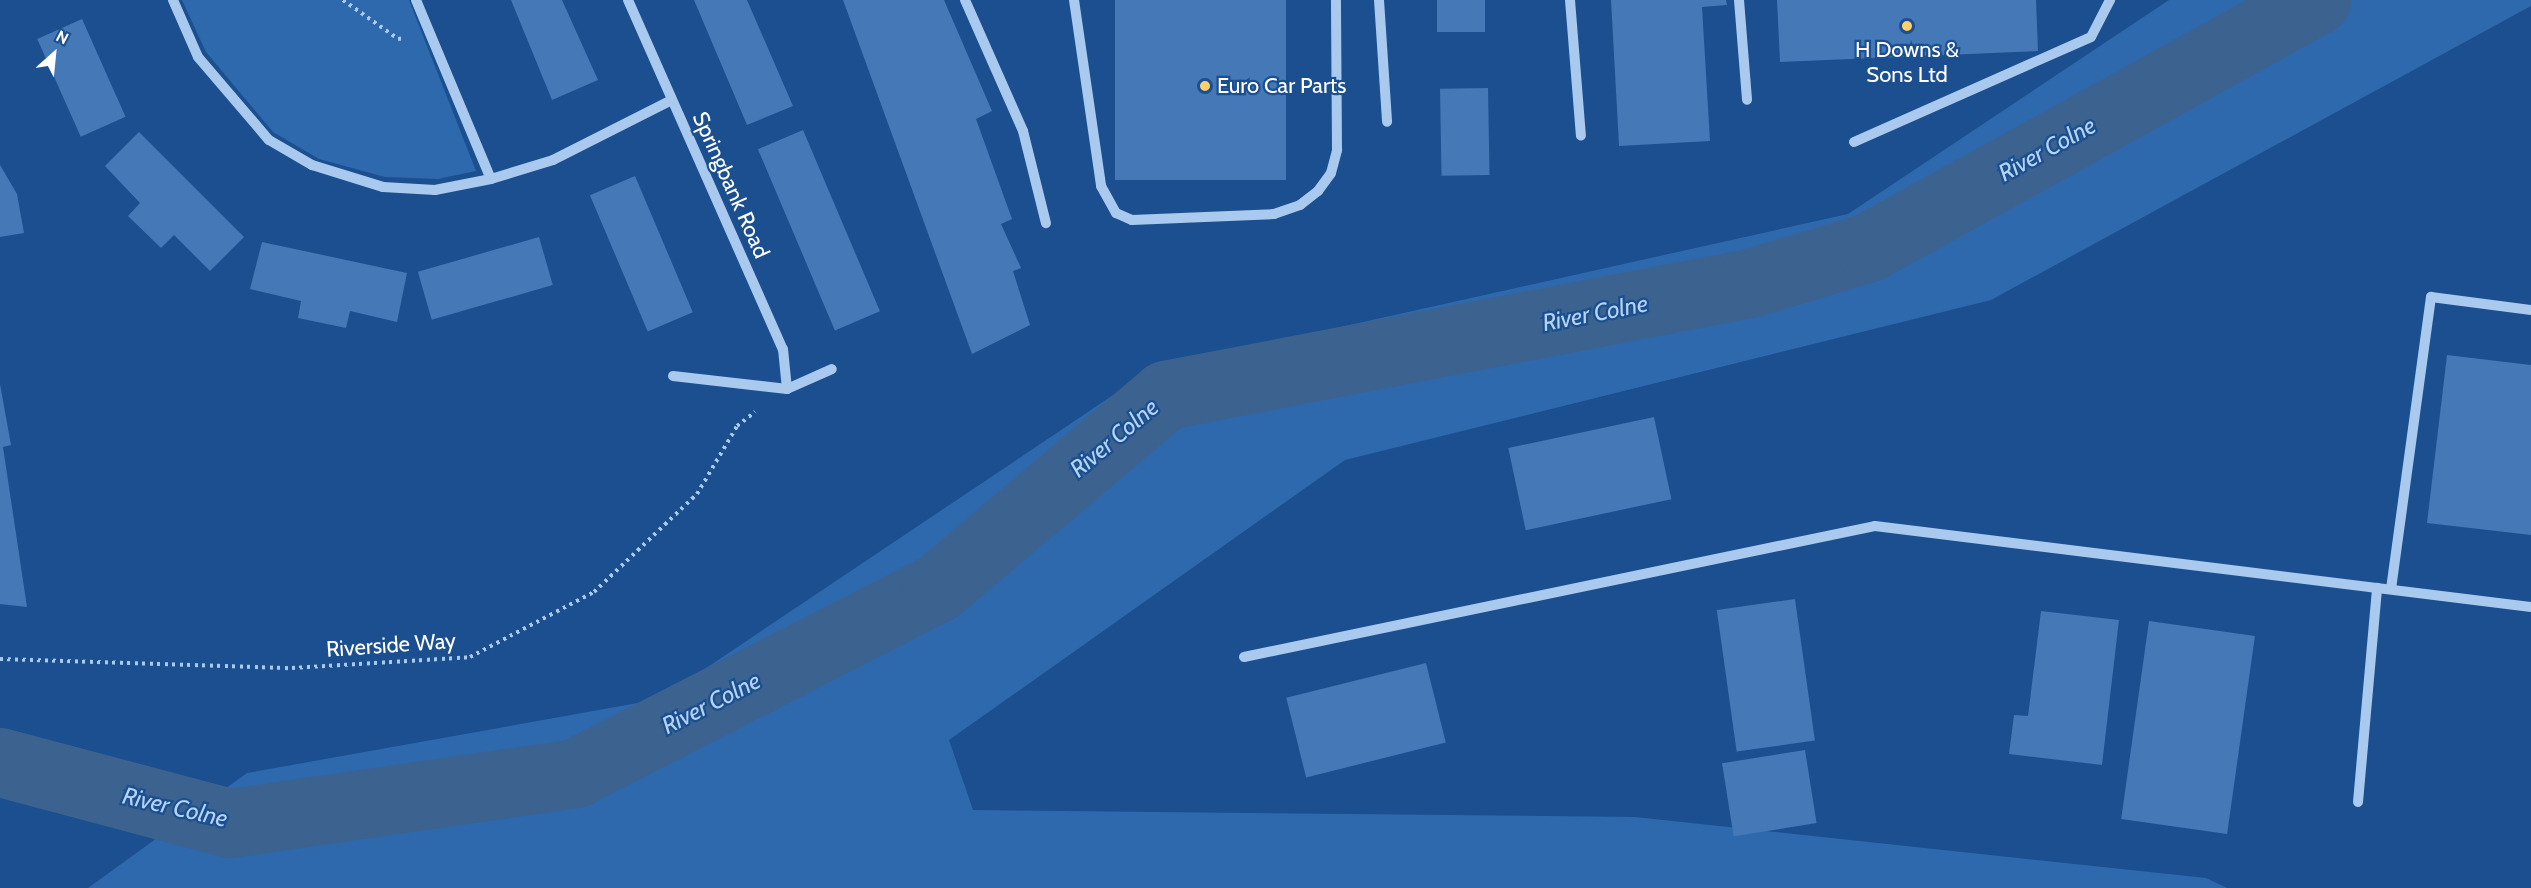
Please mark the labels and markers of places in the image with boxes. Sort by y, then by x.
marker: H Downs & Sons Ltd [1900,19,1914,33]
place label: H Downs & Sons Ltd [1855,36,1959,88]
place label: Euro Car Parts [1217,73,1346,99]
marker: Euro Car Parts [1198,79,1212,93]

